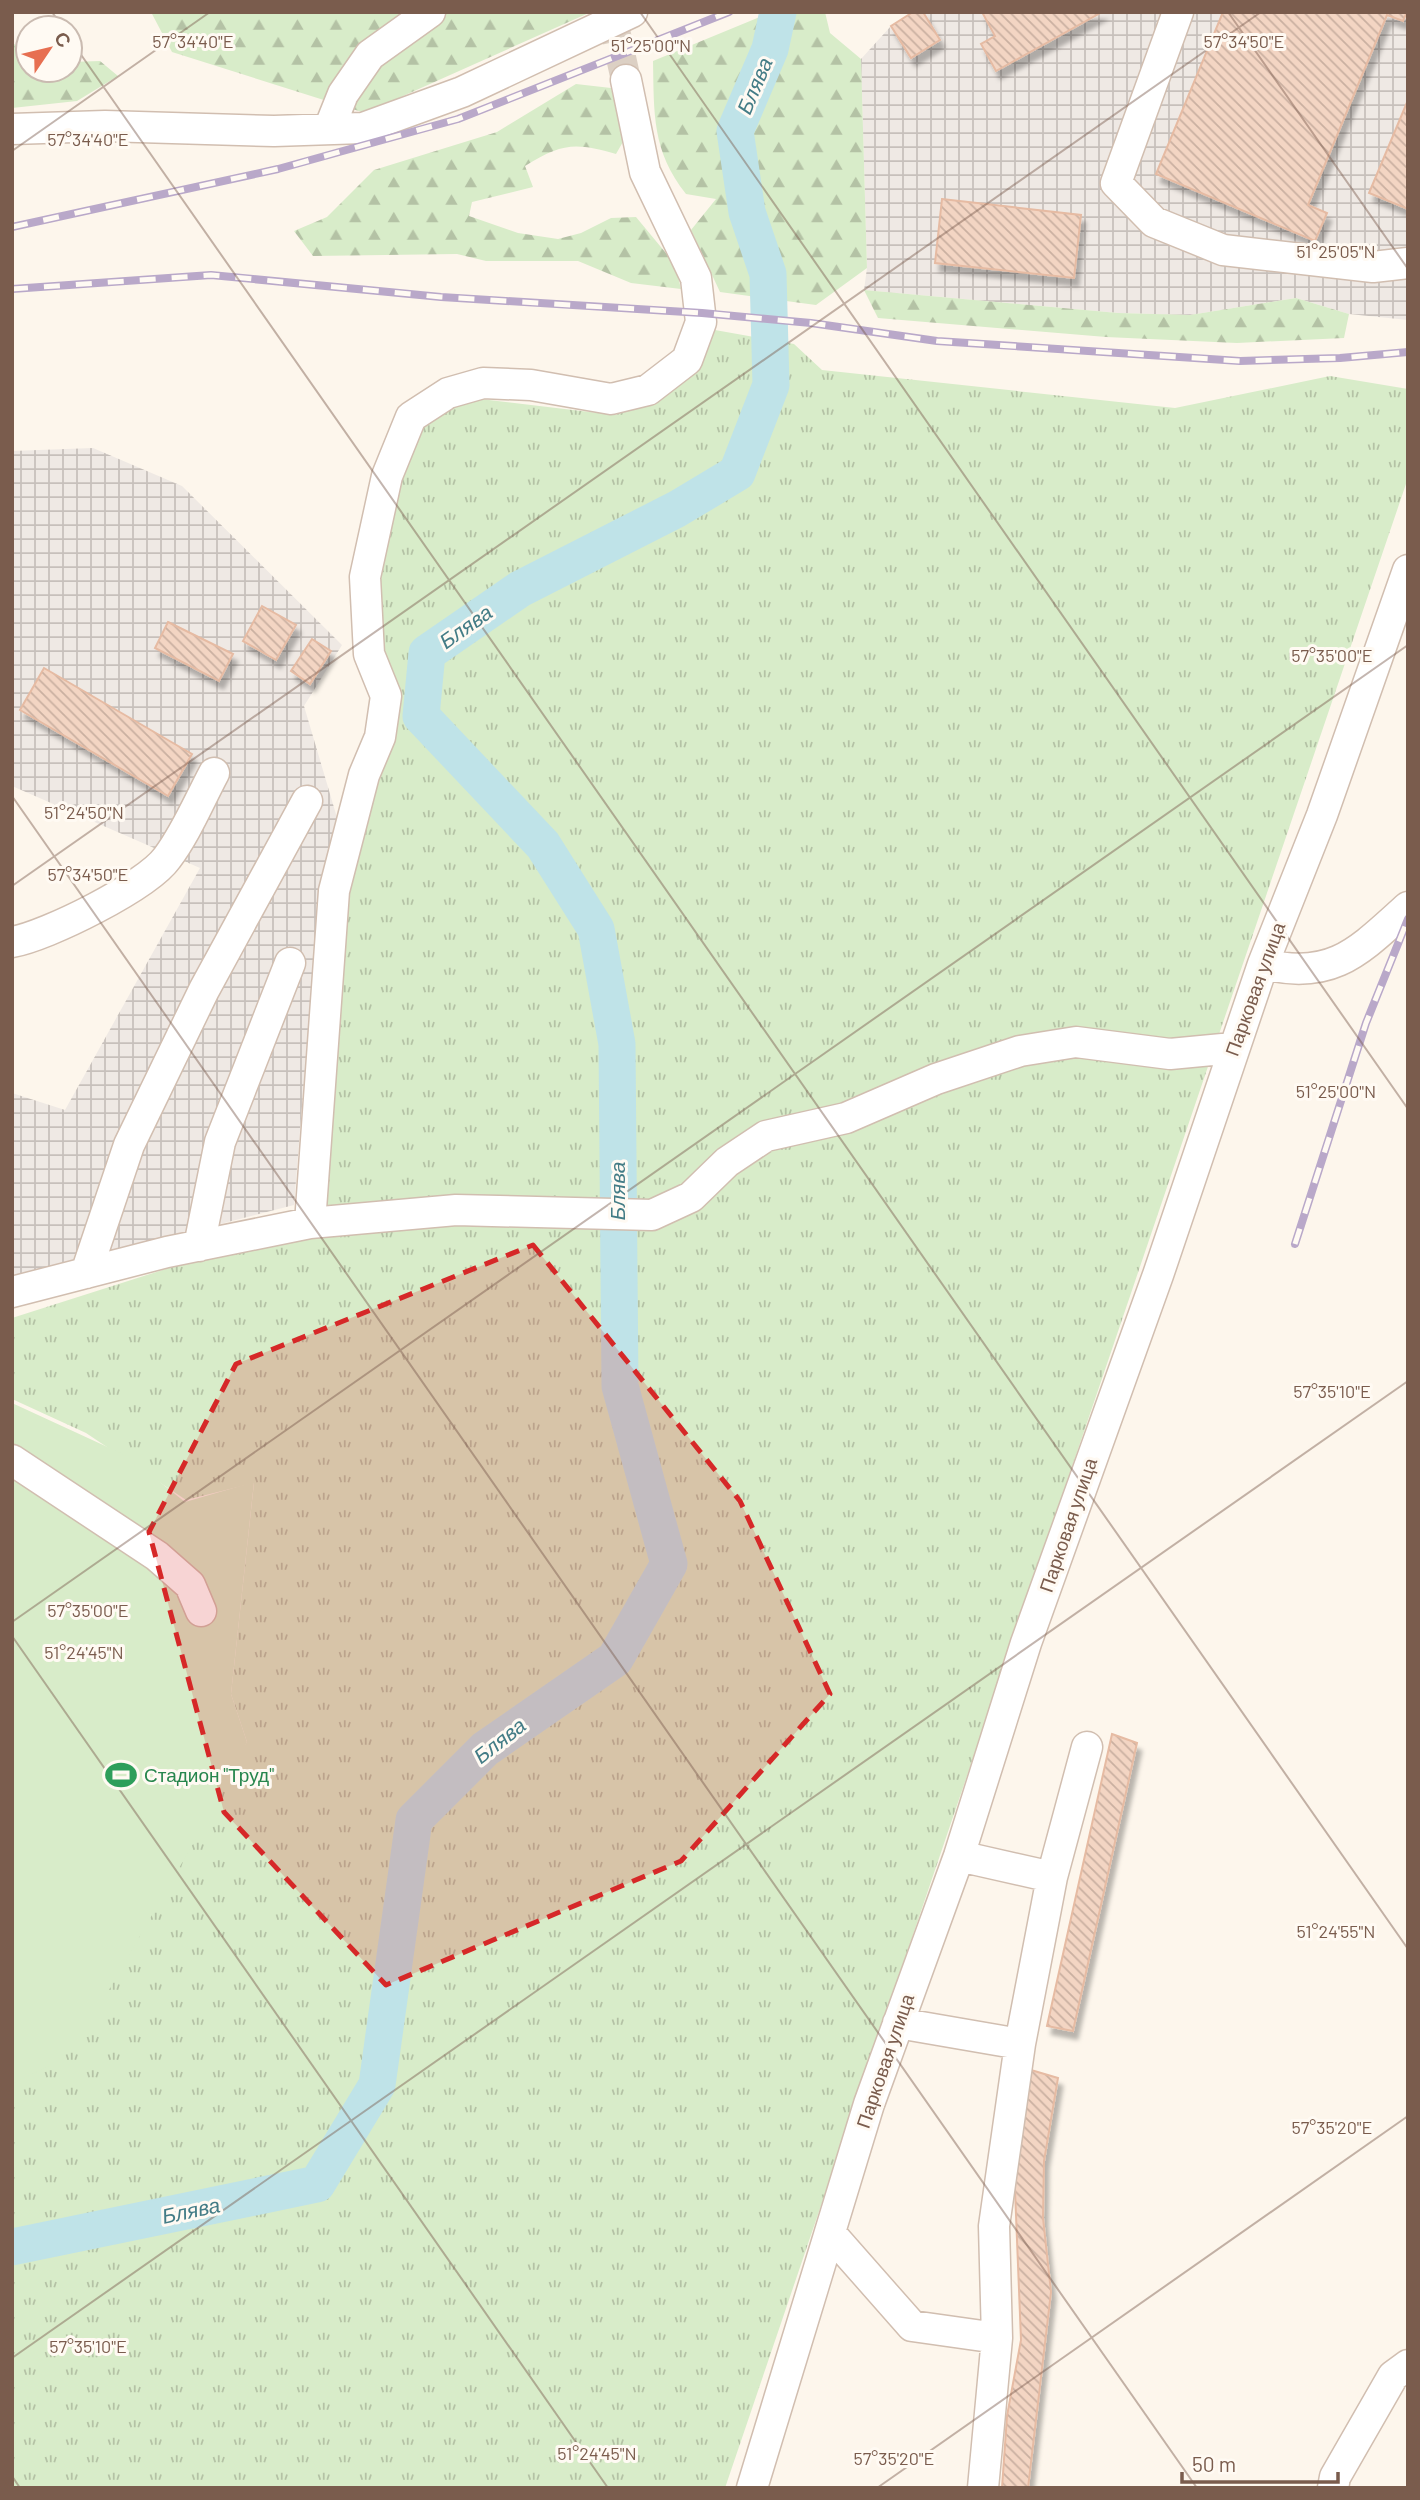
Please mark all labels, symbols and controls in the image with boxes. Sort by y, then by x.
north arrow [14,14,84,84]
text: С [50,27,77,51]
text: 57°34'40"E [152,30,234,52]
text: 57°34'50"E [1204,30,1284,52]
text: 51°25'00"N [611,34,691,56]
water label: Блява [731,53,777,117]
text: 57°34'40"E [47,128,129,150]
text: 51°25'05"N [1296,240,1376,262]
water label: Блява [434,599,496,653]
text: 57°35'00"E [1291,644,1373,666]
text: 51°24'50"N [44,801,124,823]
text: 57°34'50"E [48,863,128,885]
street label: Парковая улица [1220,918,1290,1059]
text: 51°25'00"N [1296,1080,1376,1102]
water label: Блява [604,1162,629,1220]
text: 57°35'10"E [1293,1380,1371,1402]
street label: Парковая улица [1034,1454,1101,1595]
text: 57°35'00"E [47,1599,129,1621]
text: 51°24'45"N [44,1641,124,1663]
water label: Блява [468,1712,530,1768]
sports icon: Стадион "Труд" [104,1758,138,1792]
place label: Стадион "Труд" [144,1763,274,1786]
text: 51°24'55"N [1297,1920,1375,1942]
street label: Парковая улица [851,1990,918,2131]
text: 57°35'20"E [1292,2116,1372,2138]
water label: Блява [159,2191,222,2228]
text: 57°35'10"E [49,2335,127,2357]
scale bar [1182,2440,1338,2484]
text: 51°24'45"N [557,2442,637,2464]
text: 57°35'20"E [854,2447,934,2469]
text: 50 m [1192,2451,1236,2476]

